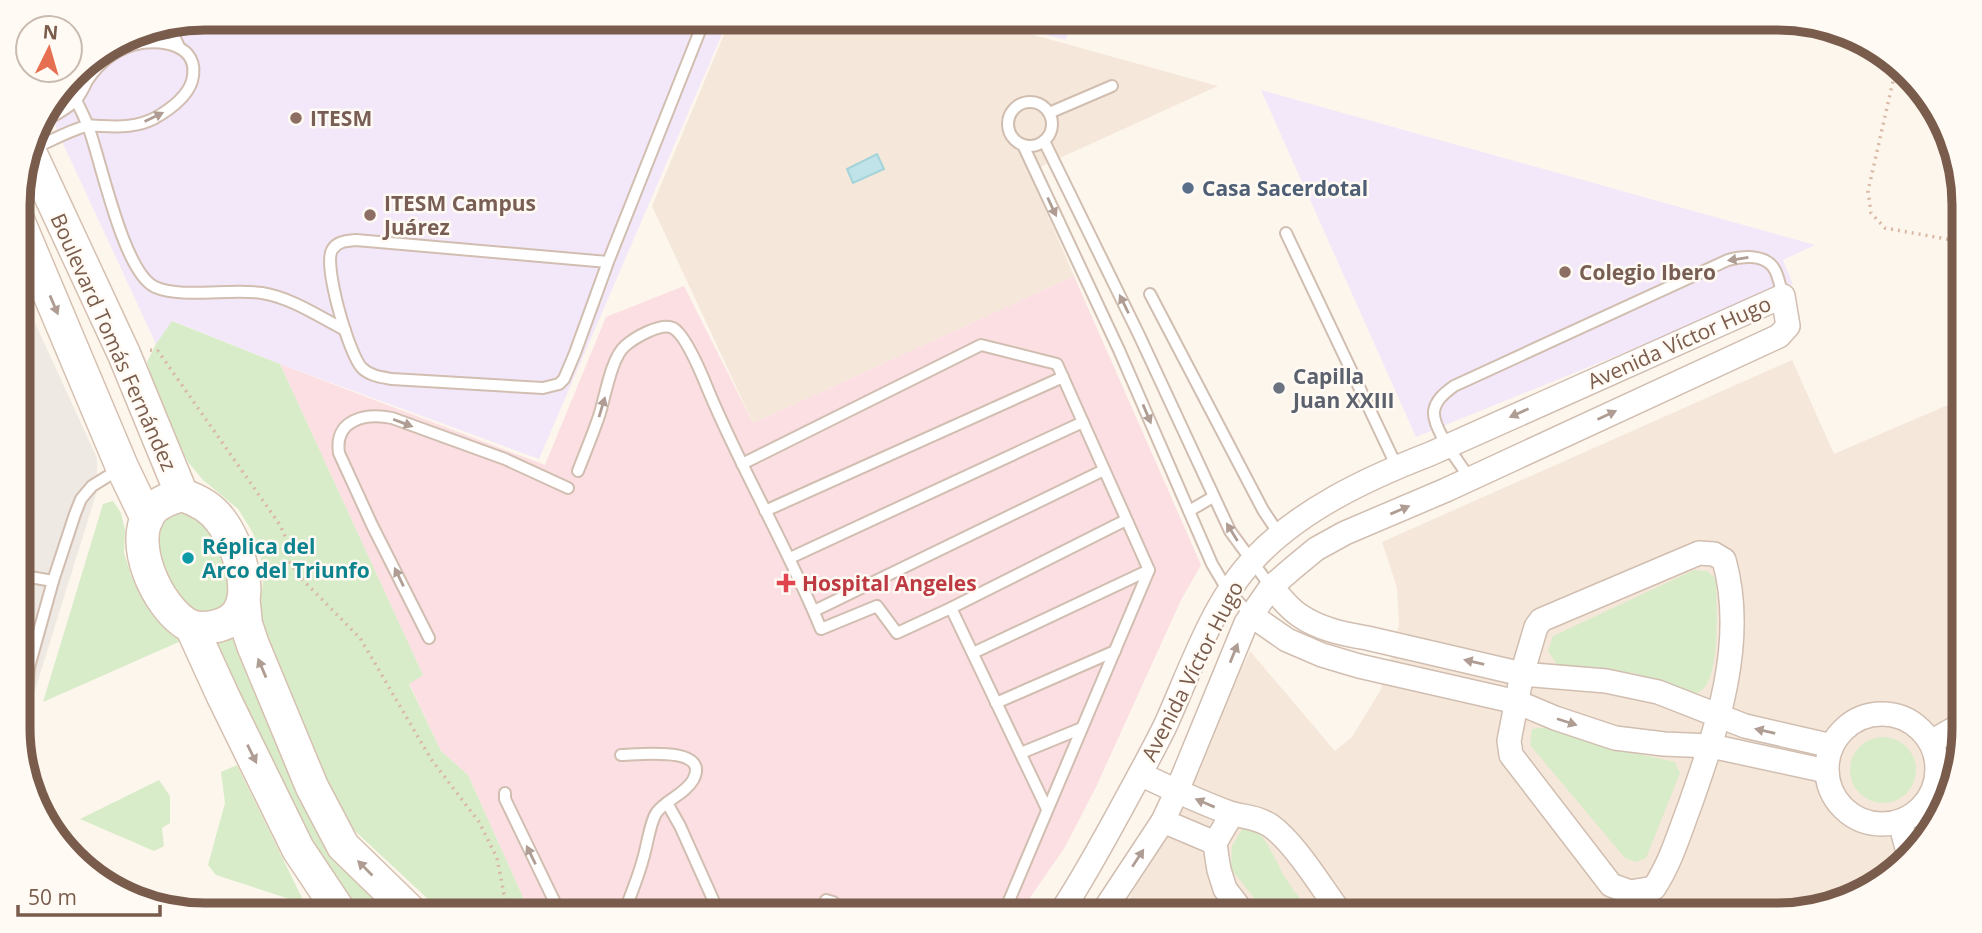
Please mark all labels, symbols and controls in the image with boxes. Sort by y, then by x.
north arrow [14,14,84,84]
text: N [42,18,59,46]
place label: ITESM [310,104,372,132]
marker: ITESM [288,110,304,126]
one-way arrow [144,112,164,123]
place label: Casa Sacerdotal [1202,174,1368,202]
marker: Casa Sacerdotal [1180,180,1196,196]
place label: ITESM Campus Juárez [382,189,536,241]
one-way arrow [1046,197,1058,217]
marker: ITESM Campus Juárez [362,207,378,223]
street label: Boulevard Tomás Fernández [44,209,184,475]
one-way arrow [1727,254,1749,265]
place label: Colegio Ibero [1579,258,1716,286]
marker: Colegio Ibero [1557,264,1573,280]
street label: Avenida Víctor Hugo [1583,289,1775,395]
one-way arrow [1118,294,1129,314]
one-way arrow [49,295,60,316]
place label: Capilla Juan XXIII [1291,362,1395,414]
marker: Capilla Juan XXIII [1271,380,1287,396]
one-way arrow [597,396,607,417]
one-way arrow [1141,404,1152,425]
one-way arrow [1509,407,1529,419]
one-way arrow [1597,410,1617,421]
one-way arrow [393,417,414,428]
one-way arrow [1390,504,1411,515]
one-way arrow [1225,522,1238,541]
place label: Réplica del Arco del Triunfo [202,532,370,584]
marker: Réplica del Arco del Triunfo [180,550,196,566]
one-way arrow [393,567,404,587]
place label: Hospital Angeles [802,569,977,597]
marker: Hospital Angeles [776,573,796,593]
street label: Avenida Víctor Hugo [1135,576,1249,766]
one-way arrow [1229,642,1240,663]
one-way arrow [256,657,267,678]
one-way arrow [1463,657,1485,668]
one-way arrow [1556,717,1577,728]
one-way arrow [1754,725,1776,736]
one-way arrow [247,744,258,764]
one-way arrow [1194,797,1215,808]
one-way arrow [526,845,537,865]
one-way arrow [1131,849,1145,867]
one-way arrow [357,861,374,877]
scale bar [18,874,159,918]
text: 50 m [28,883,77,911]

